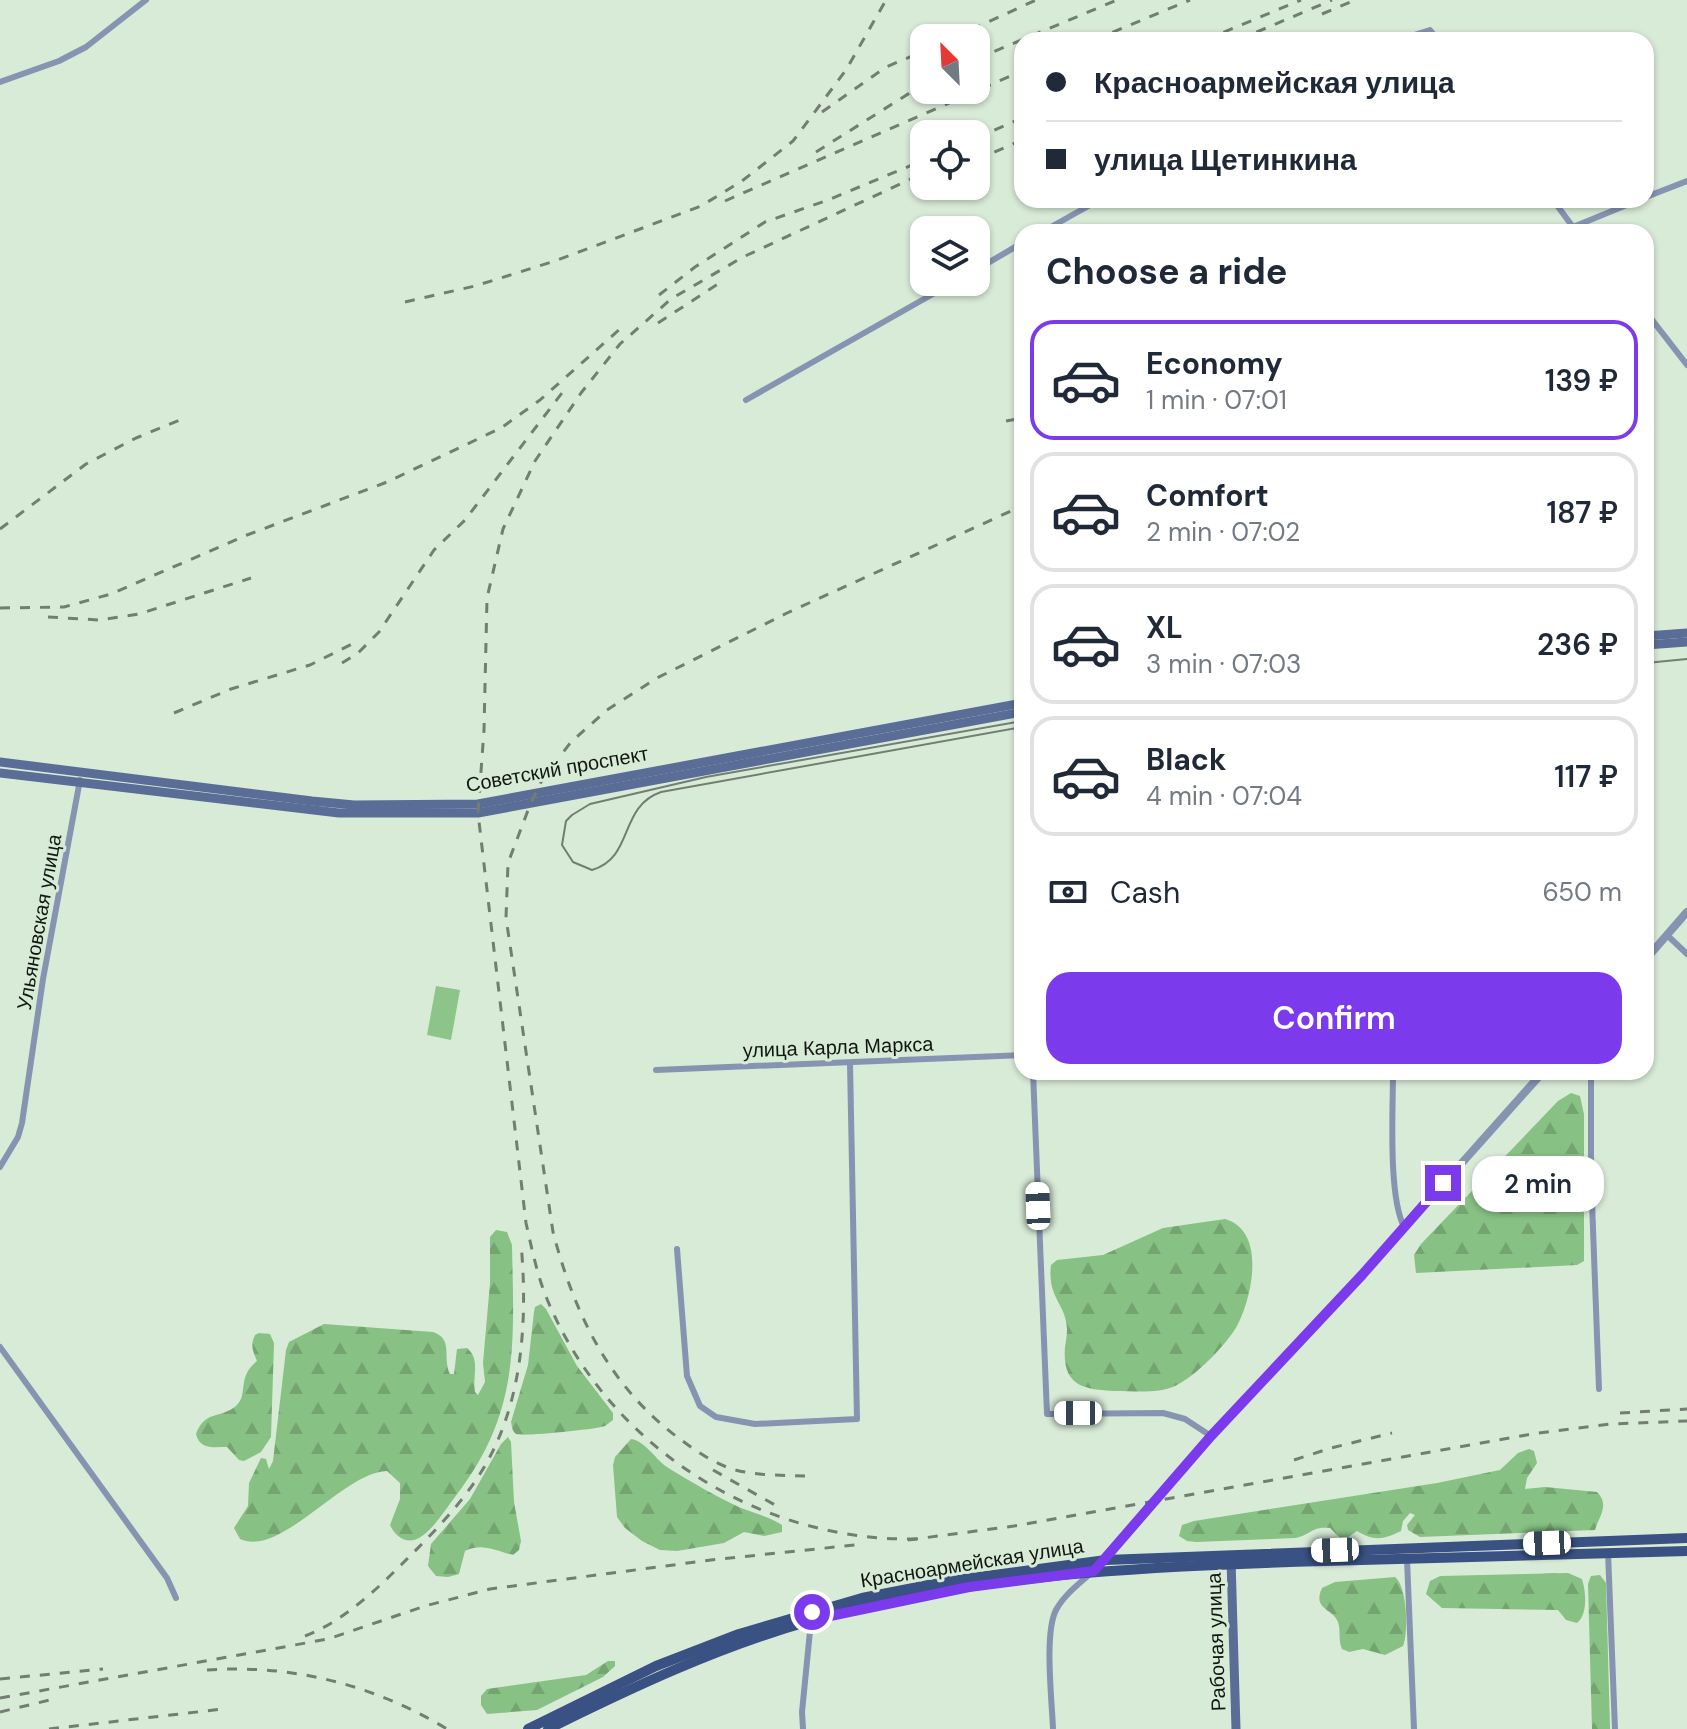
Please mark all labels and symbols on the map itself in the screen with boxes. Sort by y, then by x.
north arrow [910,24,990,104]
street label: Советский проспект [464,740,650,798]
street label: Ульяновская улица [11,831,67,1012]
street label: улица Карла Маркса [742,1031,935,1063]
callout: 2 min [1471,1155,1603,1211]
route end [1425,1165,1461,1201]
car [1025,1182,1051,1230]
car [1054,1401,1102,1425]
car [1523,1530,1571,1556]
street label: Красноармейская улица [858,1532,1086,1594]
car [1311,1537,1359,1563]
street label: Рабочая улица [1201,1571,1231,1712]
route start [794,1594,830,1630]

